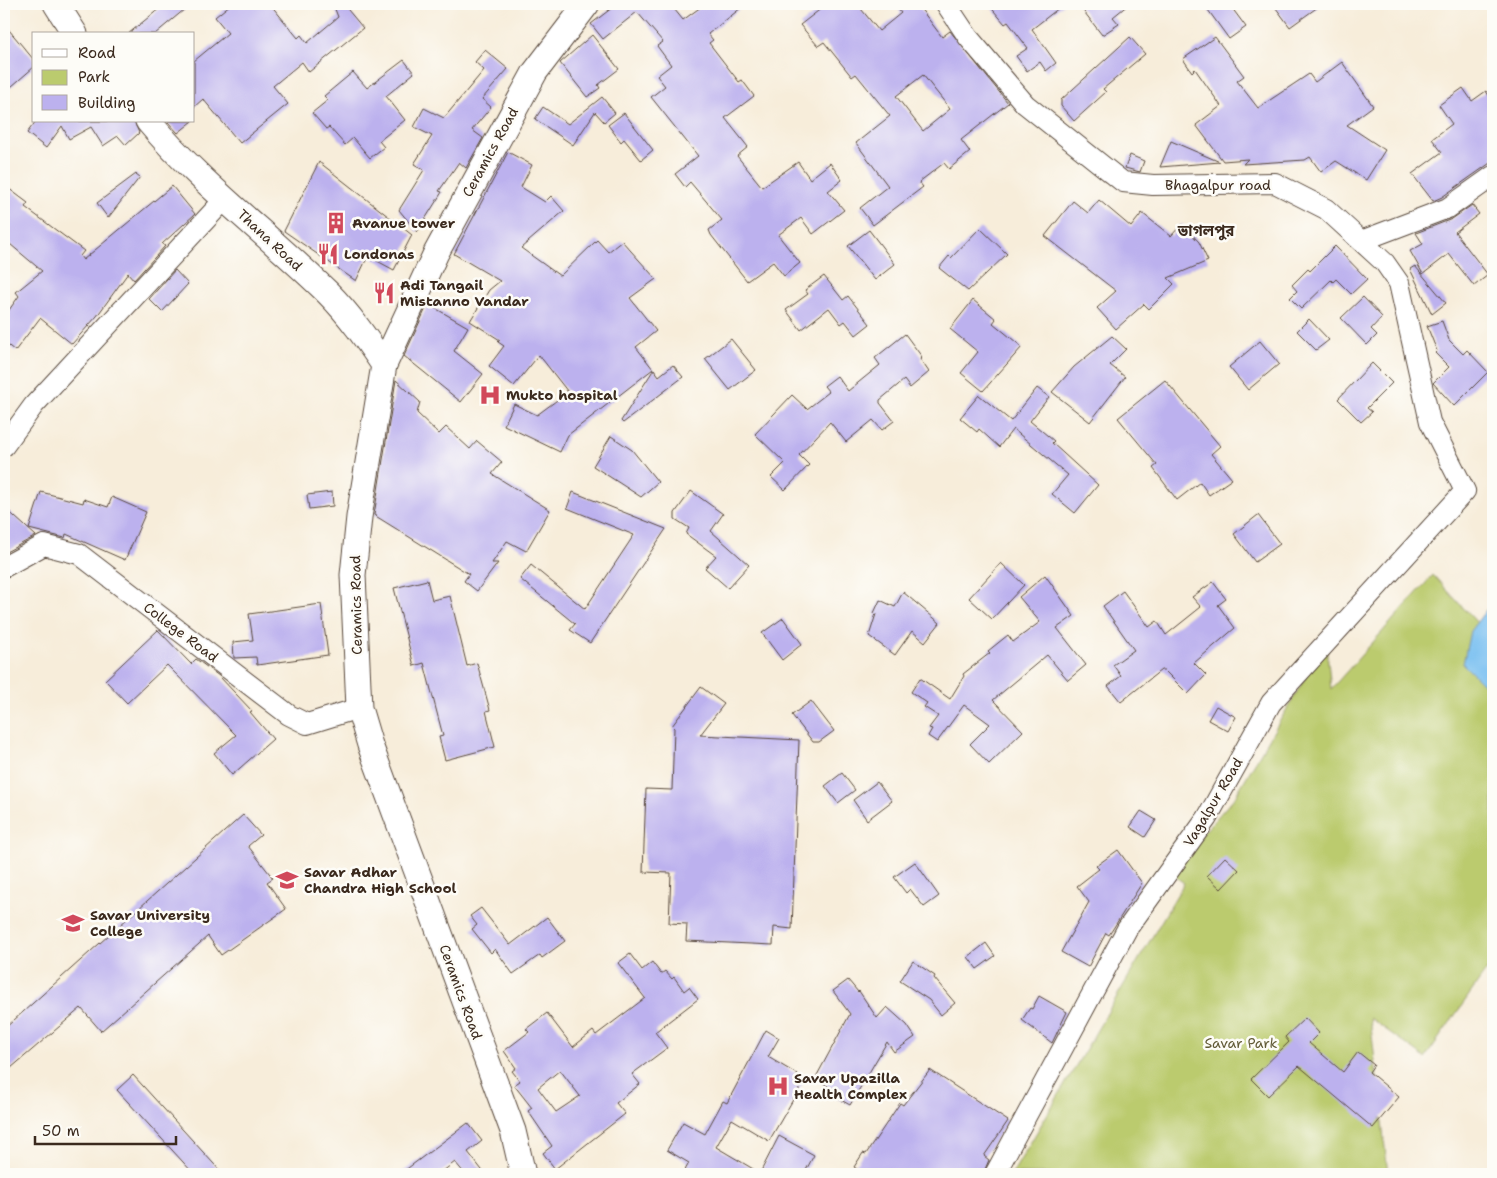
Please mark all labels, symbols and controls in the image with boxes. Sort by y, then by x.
legend [32,32,195,122]
text: Road [78,43,116,63]
text: Park [78,67,110,87]
text: Building [78,93,135,113]
street label: Ceramics Road [458,104,522,200]
street label: Bhagalpur road [1165,176,1271,194]
street label: Thana Road [234,205,306,275]
building icon: Avanue tower [323,210,349,236]
place label: Avanue tower [352,214,456,232]
district label: ভাগলপুর [1177,221,1235,241]
restaurant icon: Londonas [315,241,341,267]
place label: Londonas [344,245,414,263]
place label: Adi Tangail Mistanno Vandar [400,276,529,310]
restaurant icon: Adi Tangail Mistanno Vandar [371,280,397,306]
hospital icon: Mukto hospital [477,382,503,408]
place label: Mukto hospital [506,386,618,404]
street label: Ceramics Road [346,555,366,655]
street label: College Road [140,598,222,666]
street label: Vagalpur Road [1179,754,1247,850]
place label: Savar Adhar Chandra High School [304,863,457,897]
school or university icon: Savar Adhar Chandra High School [274,867,300,893]
place label: Savar University College [90,906,210,940]
school or university icon: Savar University College [60,910,86,936]
street label: Ceramics Road [435,942,487,1042]
park label: Savar Park [1205,1034,1277,1052]
place label: Savar Upazilla Health Complex [794,1069,907,1103]
hospital icon: Savar Upazilla Health Complex [765,1073,791,1099]
scale bar [35,1113,176,1145]
text: 50 m [42,1121,80,1141]

